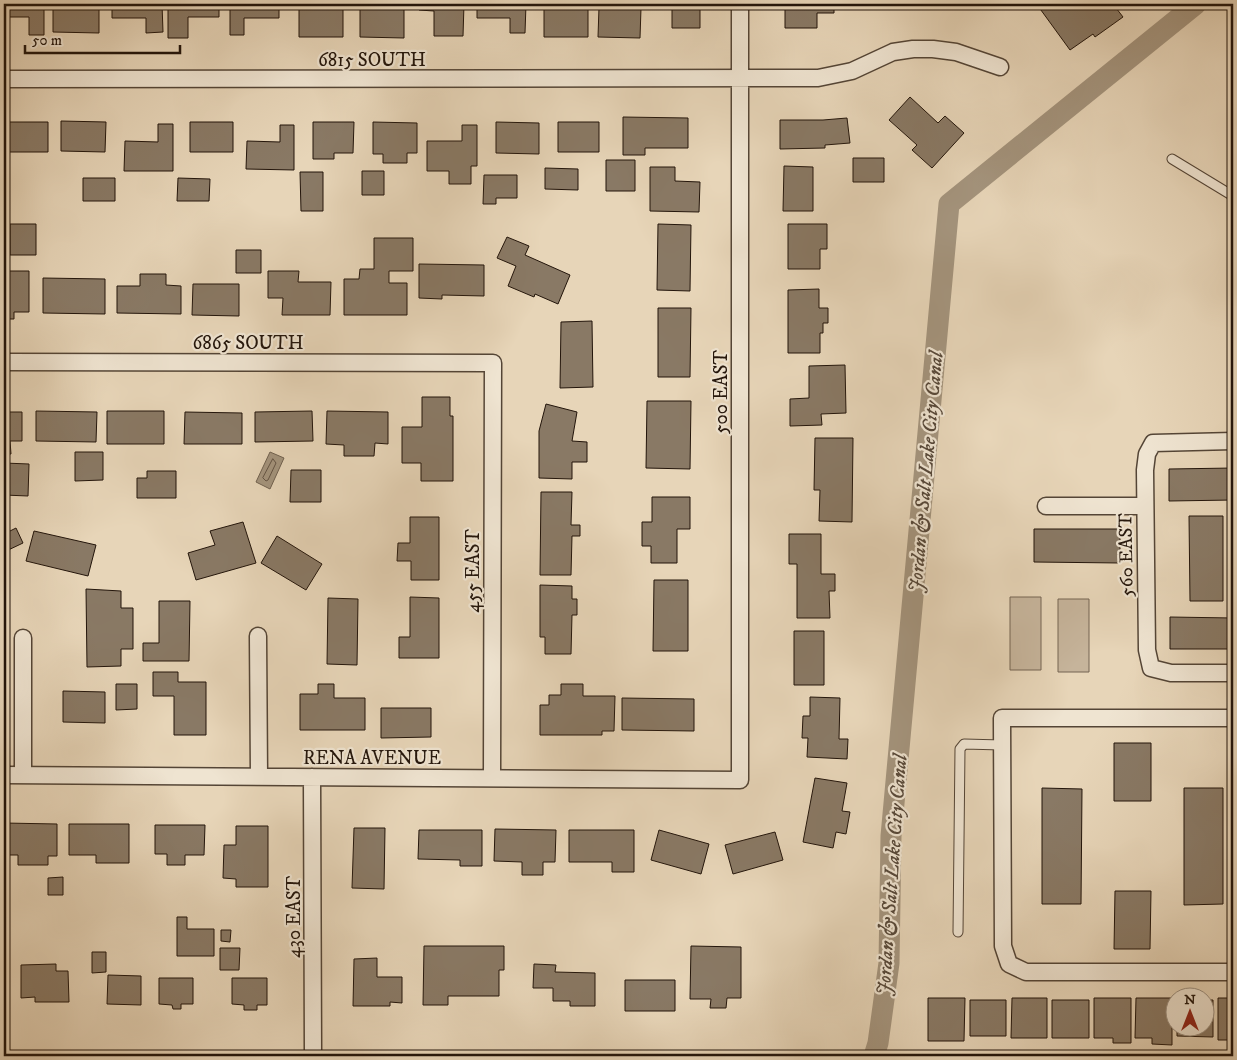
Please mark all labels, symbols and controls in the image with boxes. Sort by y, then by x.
scale bar [25,22,180,54]
text: 50 m [32,31,62,50]
street label: 6815 SOUTH [318,49,426,72]
street label: 6865 SOUTH [192,332,304,355]
street label: 500 EAST [710,349,733,434]
water label: Jordan & Salt Lake City Canal [904,349,950,594]
street label: 560 EAST [1114,512,1139,597]
street label: 455 EAST [462,529,485,613]
street label: RENA AVENUE [303,747,441,770]
water label: Jordan & Salt Lake City Canal [872,752,914,997]
street label: 430 EAST [283,875,306,958]
north arrow [1164,988,1214,1038]
text: N [1184,991,1196,1009]

